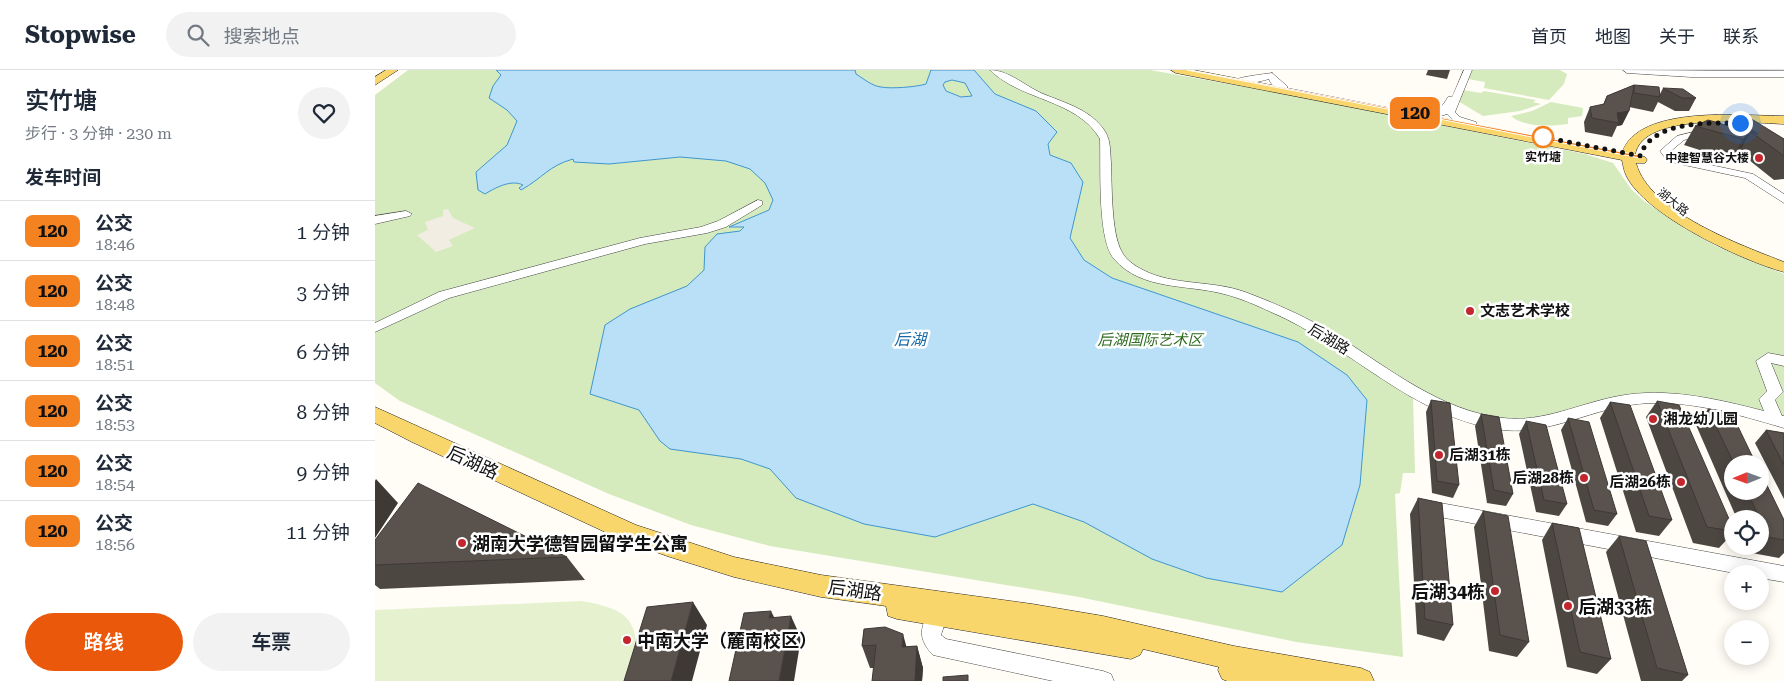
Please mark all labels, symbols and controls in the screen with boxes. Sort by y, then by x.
search box [166,12,516,57]
text: Stopwise [25,21,136,49]
icon: search [184,21,212,49]
text: 搜索地点 [224,25,300,48]
text: 首页 [1531,26,1567,47]
text: 地图 [1595,26,1631,47]
text: 关于 [1659,26,1695,47]
text: 联系 [1723,26,1759,47]
text: 实竹塘 [25,87,97,115]
button: heart [298,87,350,139]
line badge: 120 [1386,97,1444,129]
text: 120 [1400,102,1430,123]
your location [1728,111,1753,136]
text: 步行 · 3 分钟 · 230 m [25,124,172,143]
marker: 实竹塘 [1532,126,1554,148]
place label: 实竹塘 [1525,150,1561,164]
place label: 中建智慧谷大楼 [1665,151,1749,165]
marker: 中建智慧谷大楼 [1753,152,1765,164]
text: 发车时间 [25,166,101,189]
street label: 湖大路 [1655,185,1691,219]
text: 公交 [95,212,133,235]
text: 120 [37,220,68,241]
text: 1 分钟 [297,221,350,244]
text: 18:46 [95,235,135,254]
text: 公交 [95,272,133,295]
text: 120 [37,280,68,301]
text: 3 分钟 [297,281,350,304]
text: 18:48 [95,295,135,314]
place label: 文志艺术学校 [1480,302,1570,320]
marker: 文志艺术学校 [1464,305,1476,317]
street label: 后湖路 [1305,320,1353,358]
water label: 后湖 [894,330,929,349]
park label: 后湖国际艺术区 [1097,331,1204,349]
text: 公交 [95,332,133,355]
text: 120 [37,340,68,361]
text: 6 分钟 [297,341,350,364]
text: 18:51 [95,355,135,374]
text: 公交 [95,392,133,415]
text: 120 [37,400,68,421]
text: 8 分钟 [297,401,350,424]
place label: 湘龙幼儿园 [1663,410,1738,428]
marker: 湘龙幼儿园 [1647,413,1659,425]
text: 18:53 [95,415,135,434]
street label: 后湖路 [444,441,502,483]
place label: 后湖31栋 [1449,446,1511,464]
marker: 后湖31栋 [1433,449,1445,461]
text: 公交 [95,452,133,475]
north arrow [1724,455,1769,500]
map controls [1724,455,1769,665]
text: 120 [37,460,68,481]
text: 9 分钟 [297,461,350,484]
place label: 后湖28栋 [1512,469,1574,487]
marker: 后湖28栋 [1578,472,1590,484]
place label: 后湖26栋 [1609,473,1671,491]
text: 18:54 [95,475,135,494]
marker: 后湖26栋 [1675,476,1687,488]
button: locate [1724,510,1769,555]
text: 公交 [95,512,133,535]
text: 120 [37,520,68,541]
text: 11 分钟 [286,521,350,544]
place label: 湖南大学德智园留学生公寓 [472,533,688,554]
text: 18:56 [95,535,135,554]
marker: 湖南大学德智园留学生公寓 [456,537,468,549]
button: + [1724,565,1769,610]
street label: 后湖路 [827,576,883,604]
place label: 后湖34栋 [1411,581,1485,602]
marker: 后湖34栋 [1489,585,1501,597]
place label: 后湖33栋 [1578,596,1652,617]
marker: 后湖33栋 [1562,600,1574,612]
button: 路线 [25,613,183,671]
button: 车票 [193,613,350,671]
button: − [1724,620,1769,665]
place label: 中南大学（麓南校区） [637,630,817,651]
marker: 中南大学（麓南校区） [621,634,633,646]

